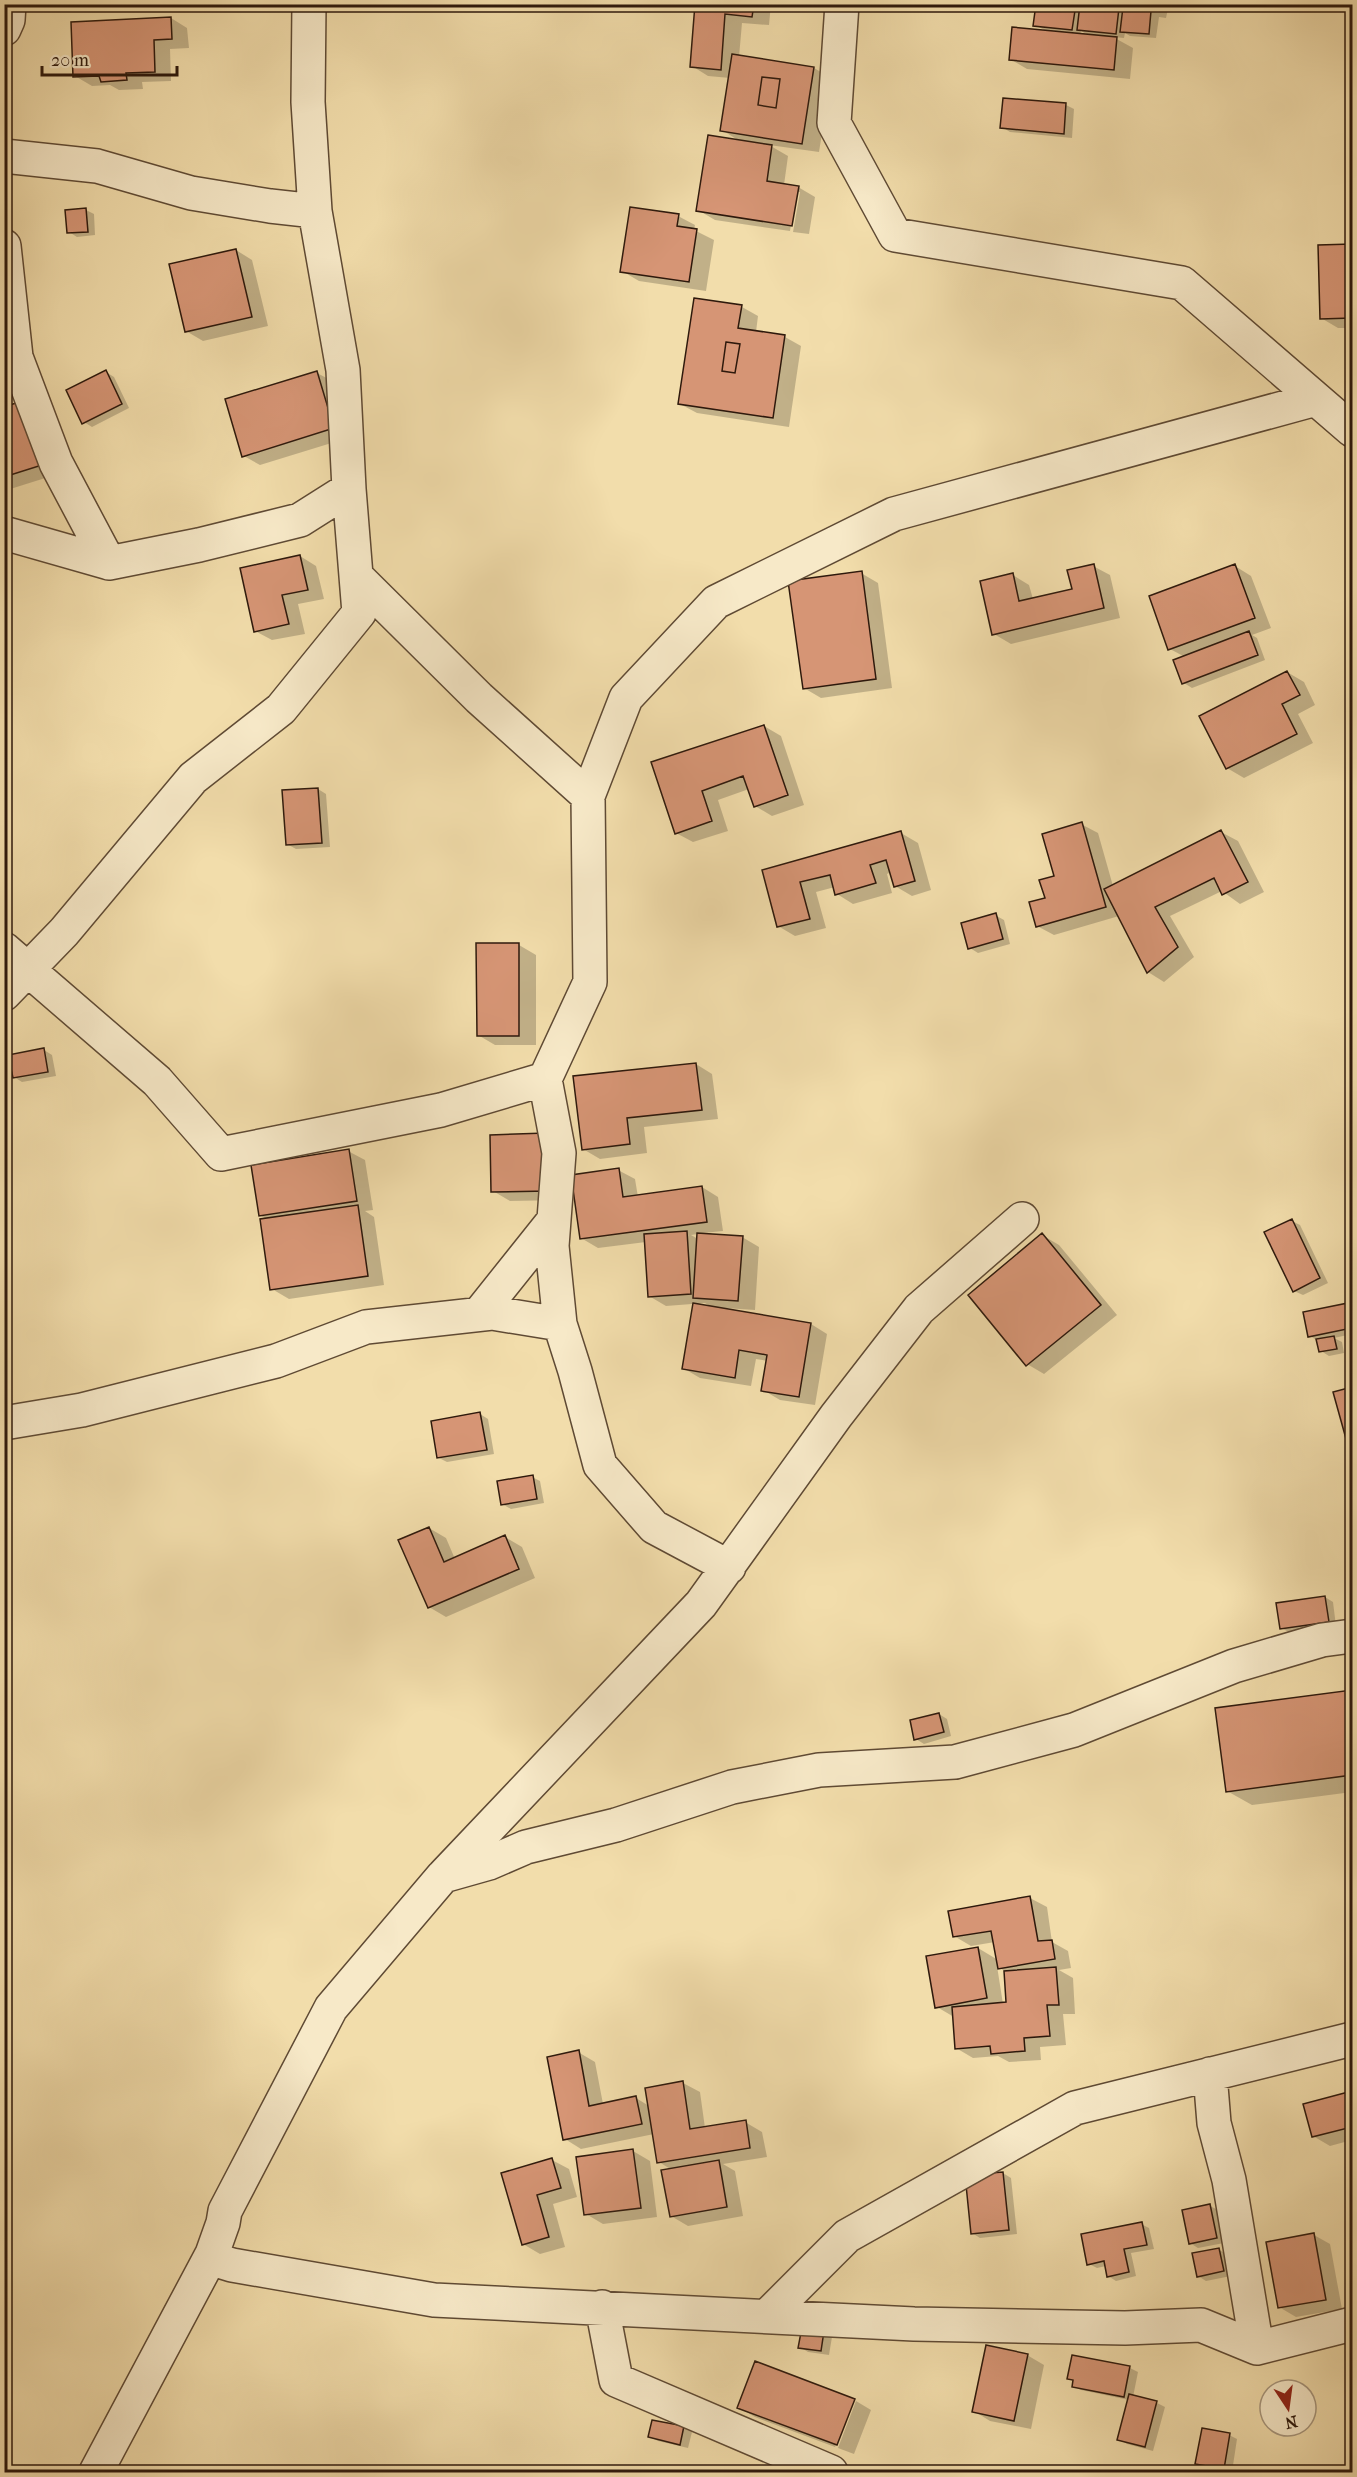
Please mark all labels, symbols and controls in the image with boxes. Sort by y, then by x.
scale bar [42,39,177,77]
text: 20 m [51,50,89,71]
north arrow [1258,2378,1318,2438]
text: N [1282,2412,1299,2433]

